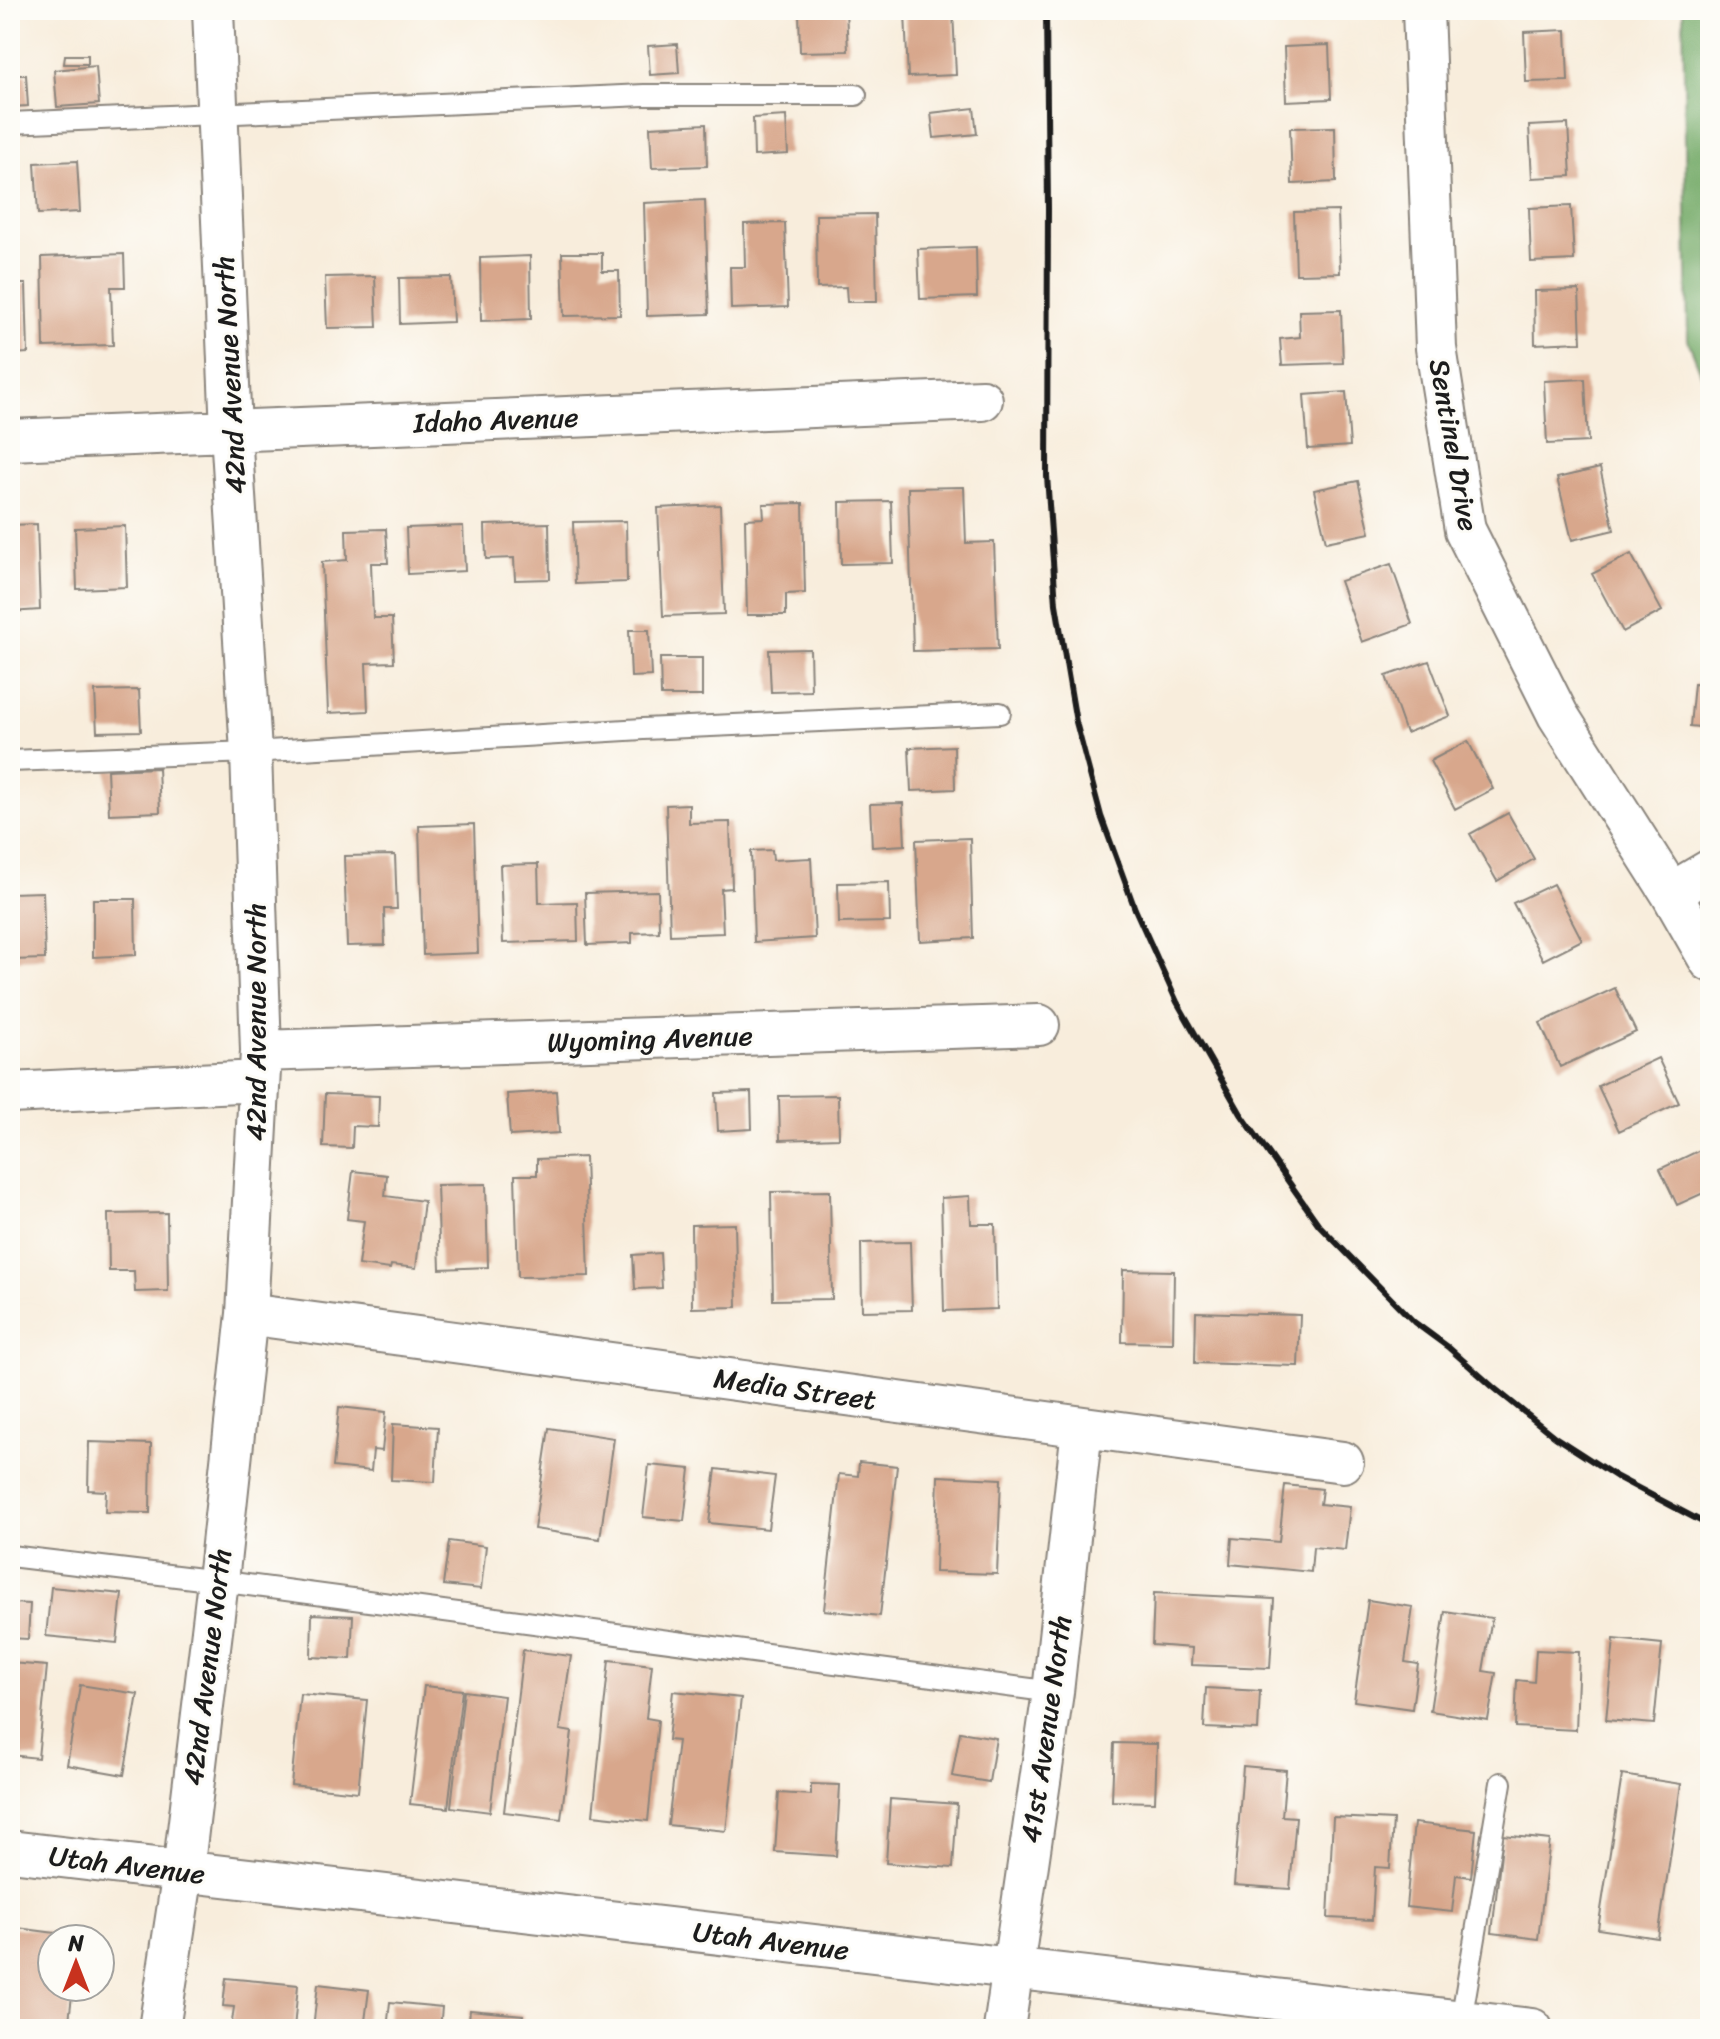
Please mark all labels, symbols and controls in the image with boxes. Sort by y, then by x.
street label: 42nd Avenue North [199,255,261,495]
street label: Sentinel Drive [1415,355,1493,535]
street label: Idaho Avenue [412,393,579,447]
street label: 42nd Avenue North [231,903,280,1141]
street label: Wyoming Avenue [546,1011,754,1067]
street label: Media Street [711,1353,879,1425]
street label: 42nd Avenue North [168,1546,246,1788]
street label: 41st Avenue North [1006,1612,1086,1846]
street label: Utah Avenue [46,1831,208,1899]
street label: Utah Avenue [690,1907,852,1975]
north arrow [36,1923,116,2003]
text: N [67,1924,84,1963]

